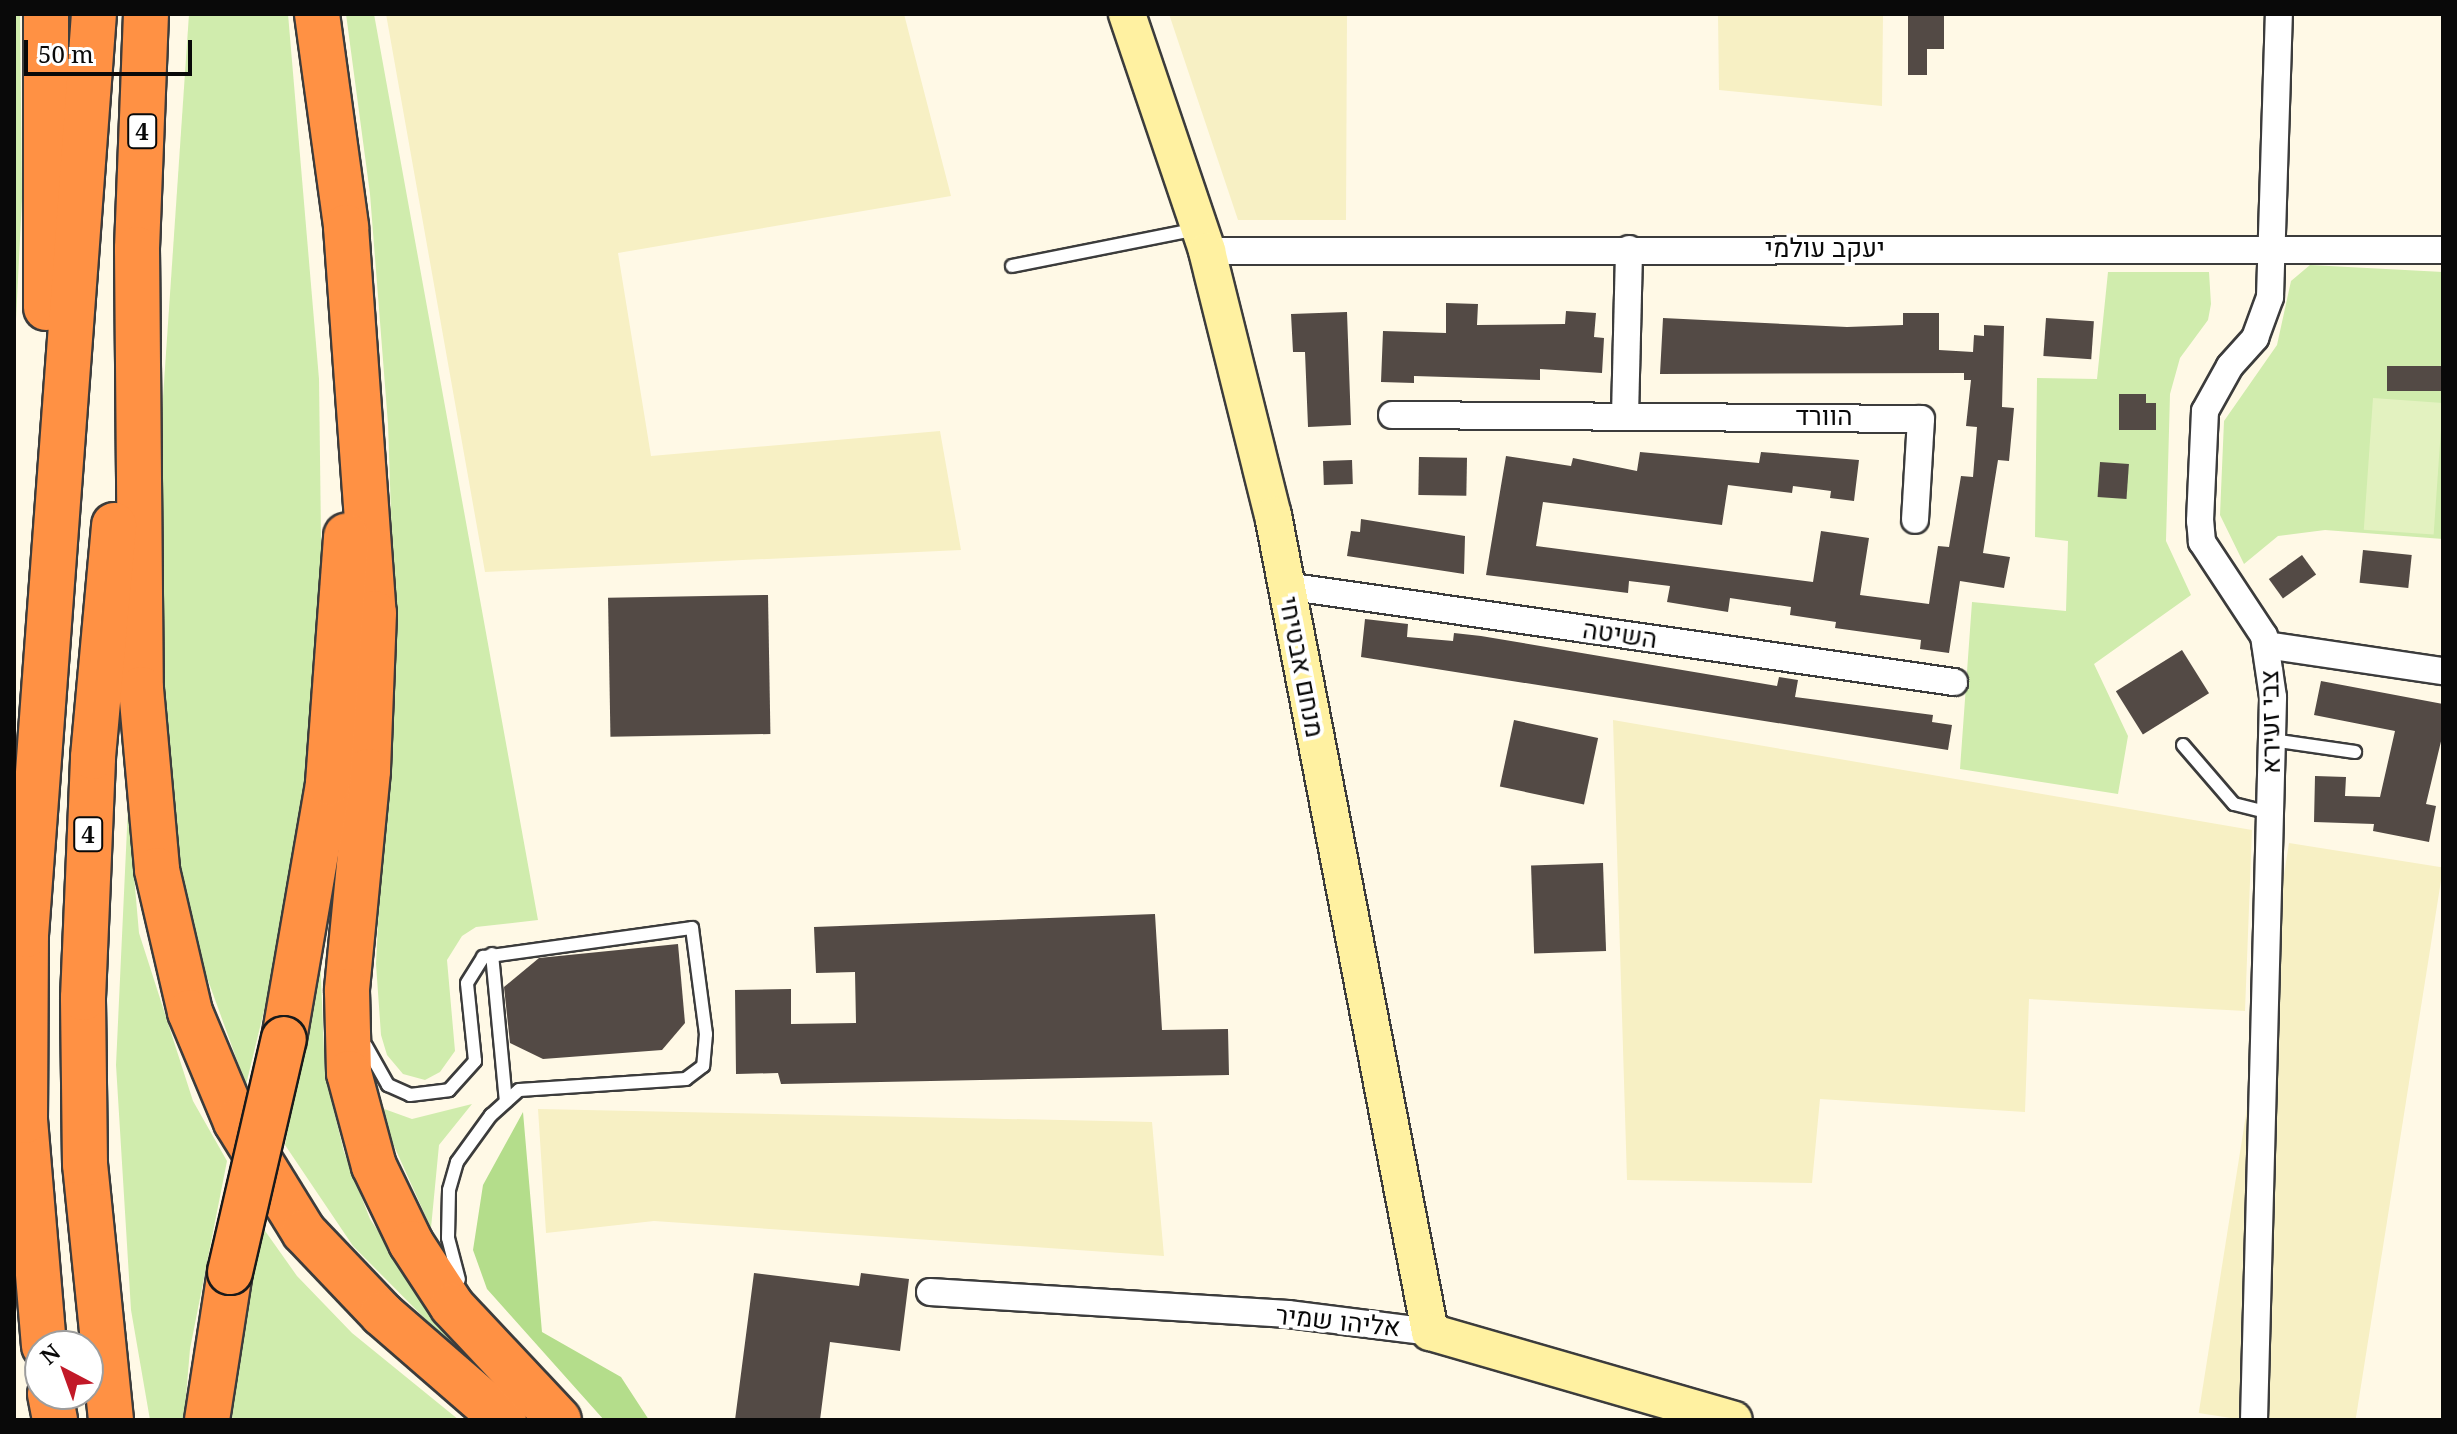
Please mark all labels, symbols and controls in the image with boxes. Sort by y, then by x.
scale bar [28,24,196,74]
text: 50 m [38,37,94,70]
road number: 4 [126,111,158,151]
street label: יעקב עולמי [1765,232,1885,264]
street label: הוורד [1796,400,1852,432]
street label: מנחם אבטיחי [1273,594,1331,740]
street label: השיטה [1581,613,1659,655]
street label: צבי זעירא [2253,670,2287,774]
road number: 4 [72,814,104,854]
street label: אליהו שמיר [1274,1299,1402,1343]
north arrow [24,1330,104,1410]
text: N [33,1336,66,1370]

